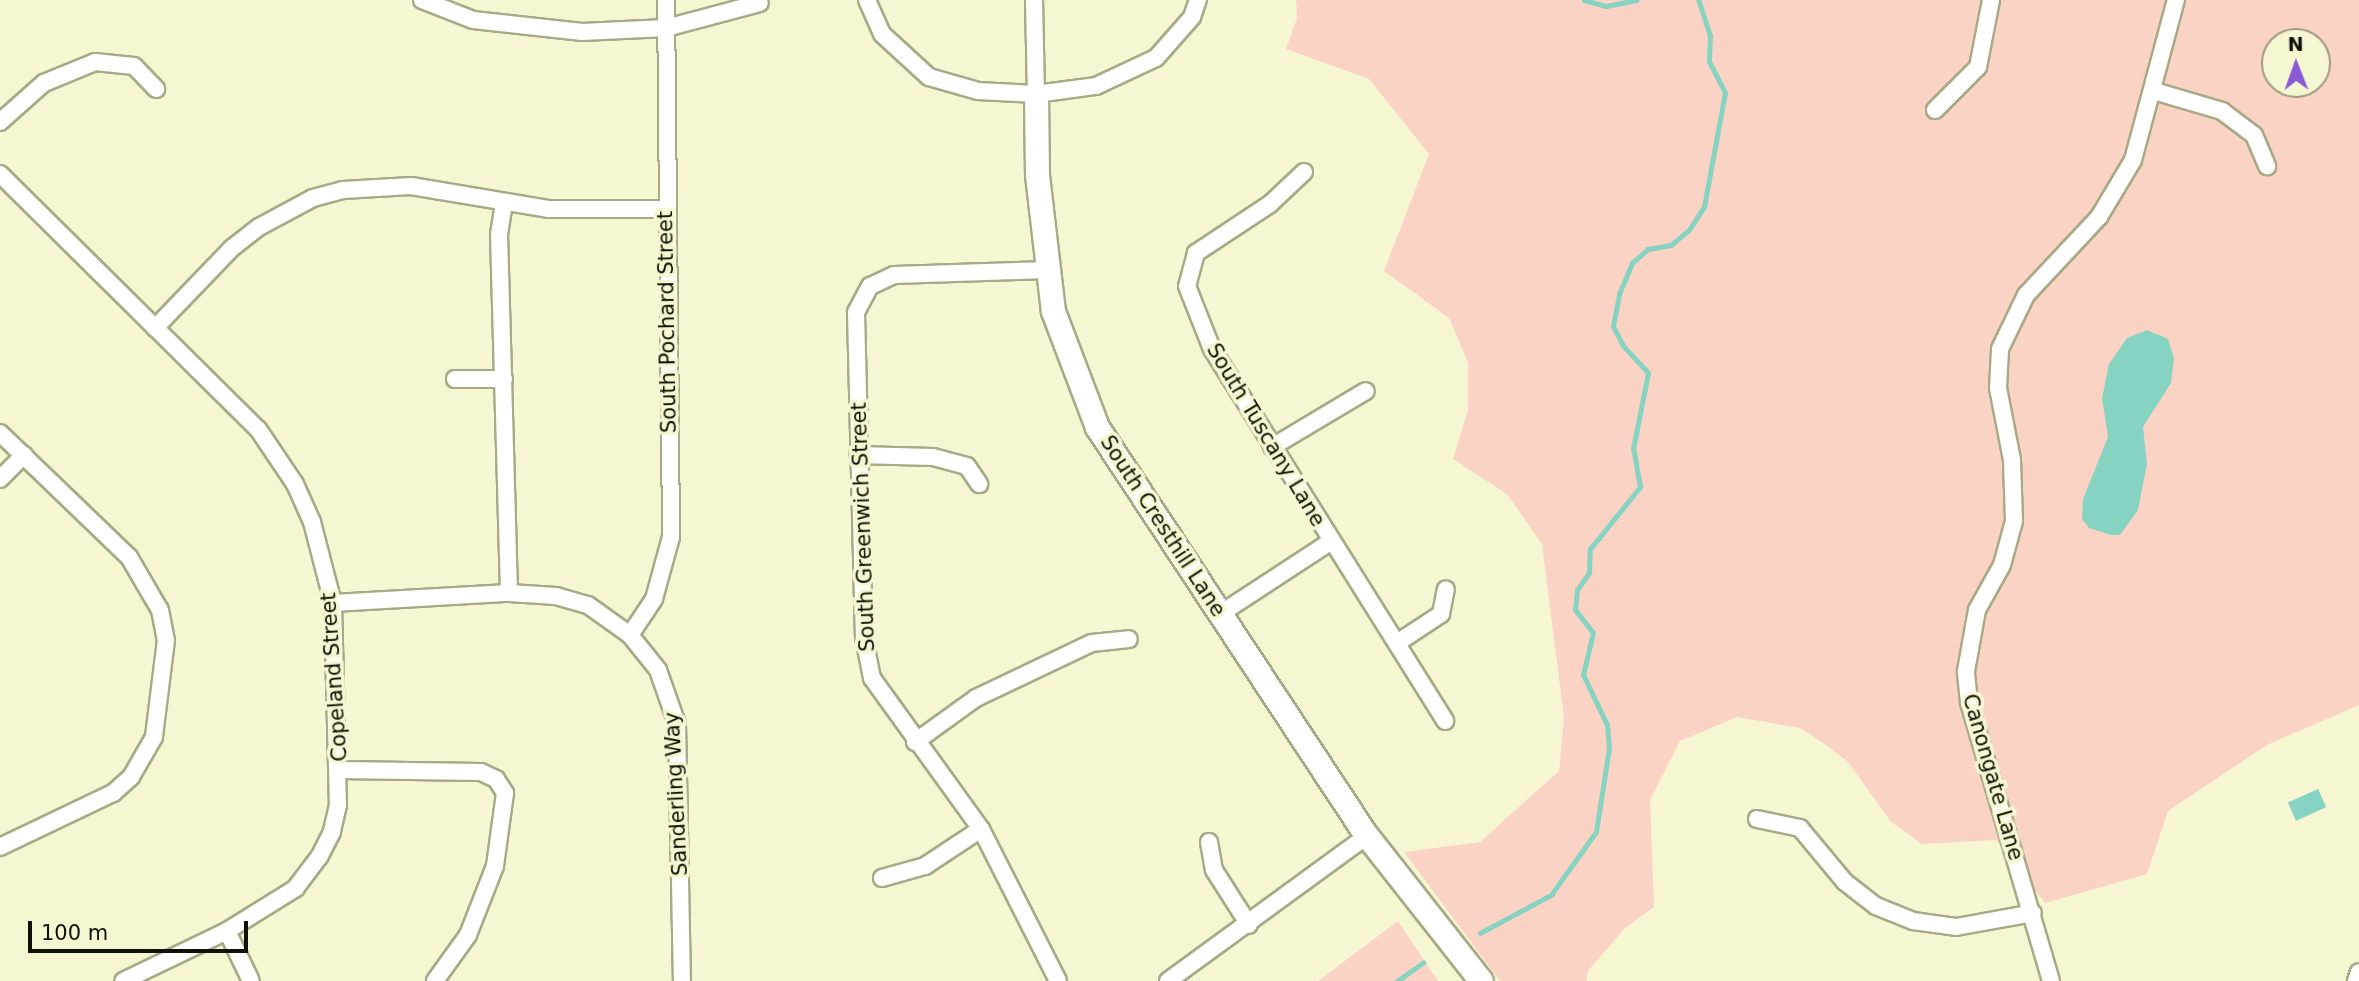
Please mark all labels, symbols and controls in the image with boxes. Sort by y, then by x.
north arrow [2261,28,2331,98]
text: N [2288,33,2304,55]
street label: South Pochard Street [652,211,682,433]
street label: South Tuscany Lane [1201,339,1331,531]
street label: South Greenwich Street [846,402,880,652]
street label: South Cresthill Lane [1095,431,1231,621]
street label: Copeland Street [316,592,352,762]
street label: Canongate Lane [1957,691,2029,863]
street label: Sanderling Way [659,711,693,877]
scale bar [32,908,252,952]
text: 100 m [41,921,108,945]

